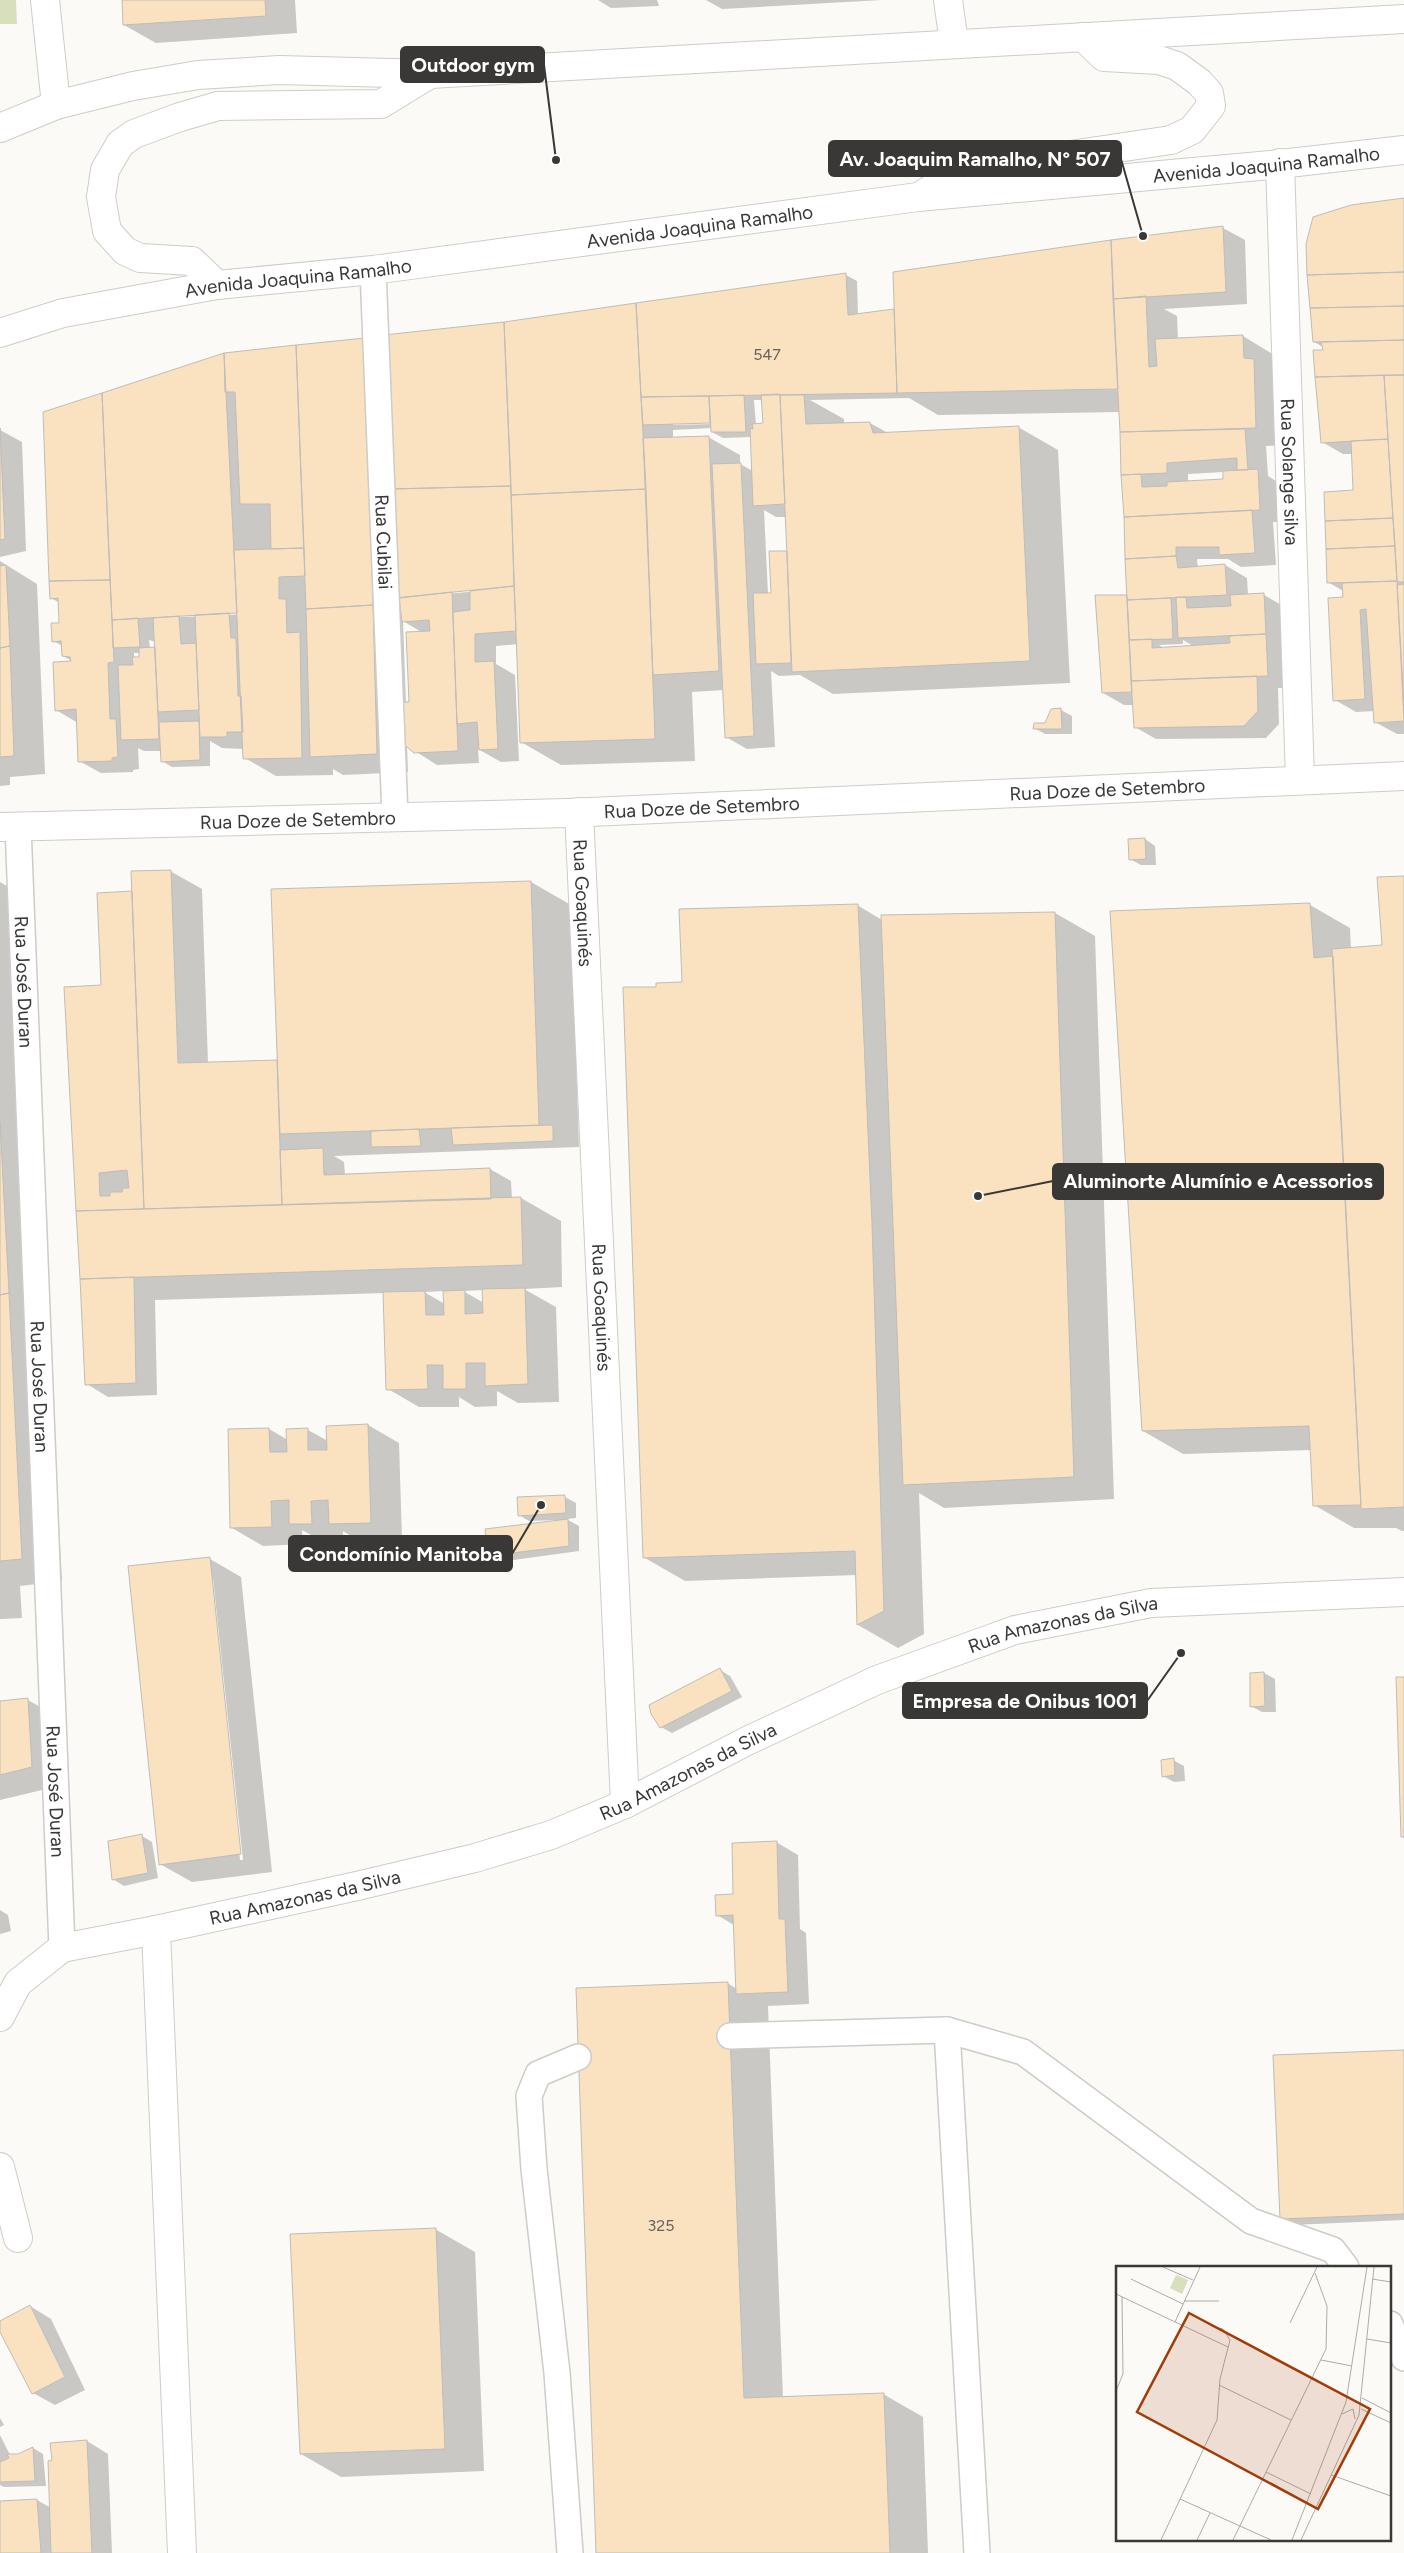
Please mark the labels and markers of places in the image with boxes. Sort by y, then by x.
callout: Outdoor gym [401,47,544,82]
callout: Av. Joaquim Ramalho, N° 507 [829,141,1121,176]
callout: Aluminorte Alumínio e Acessorios [1053,1164,1383,1199]
callout: Condomínio Manitoba [289,1536,512,1571]
callout: Empresa de Onibus 1001 [903,1683,1147,1718]

